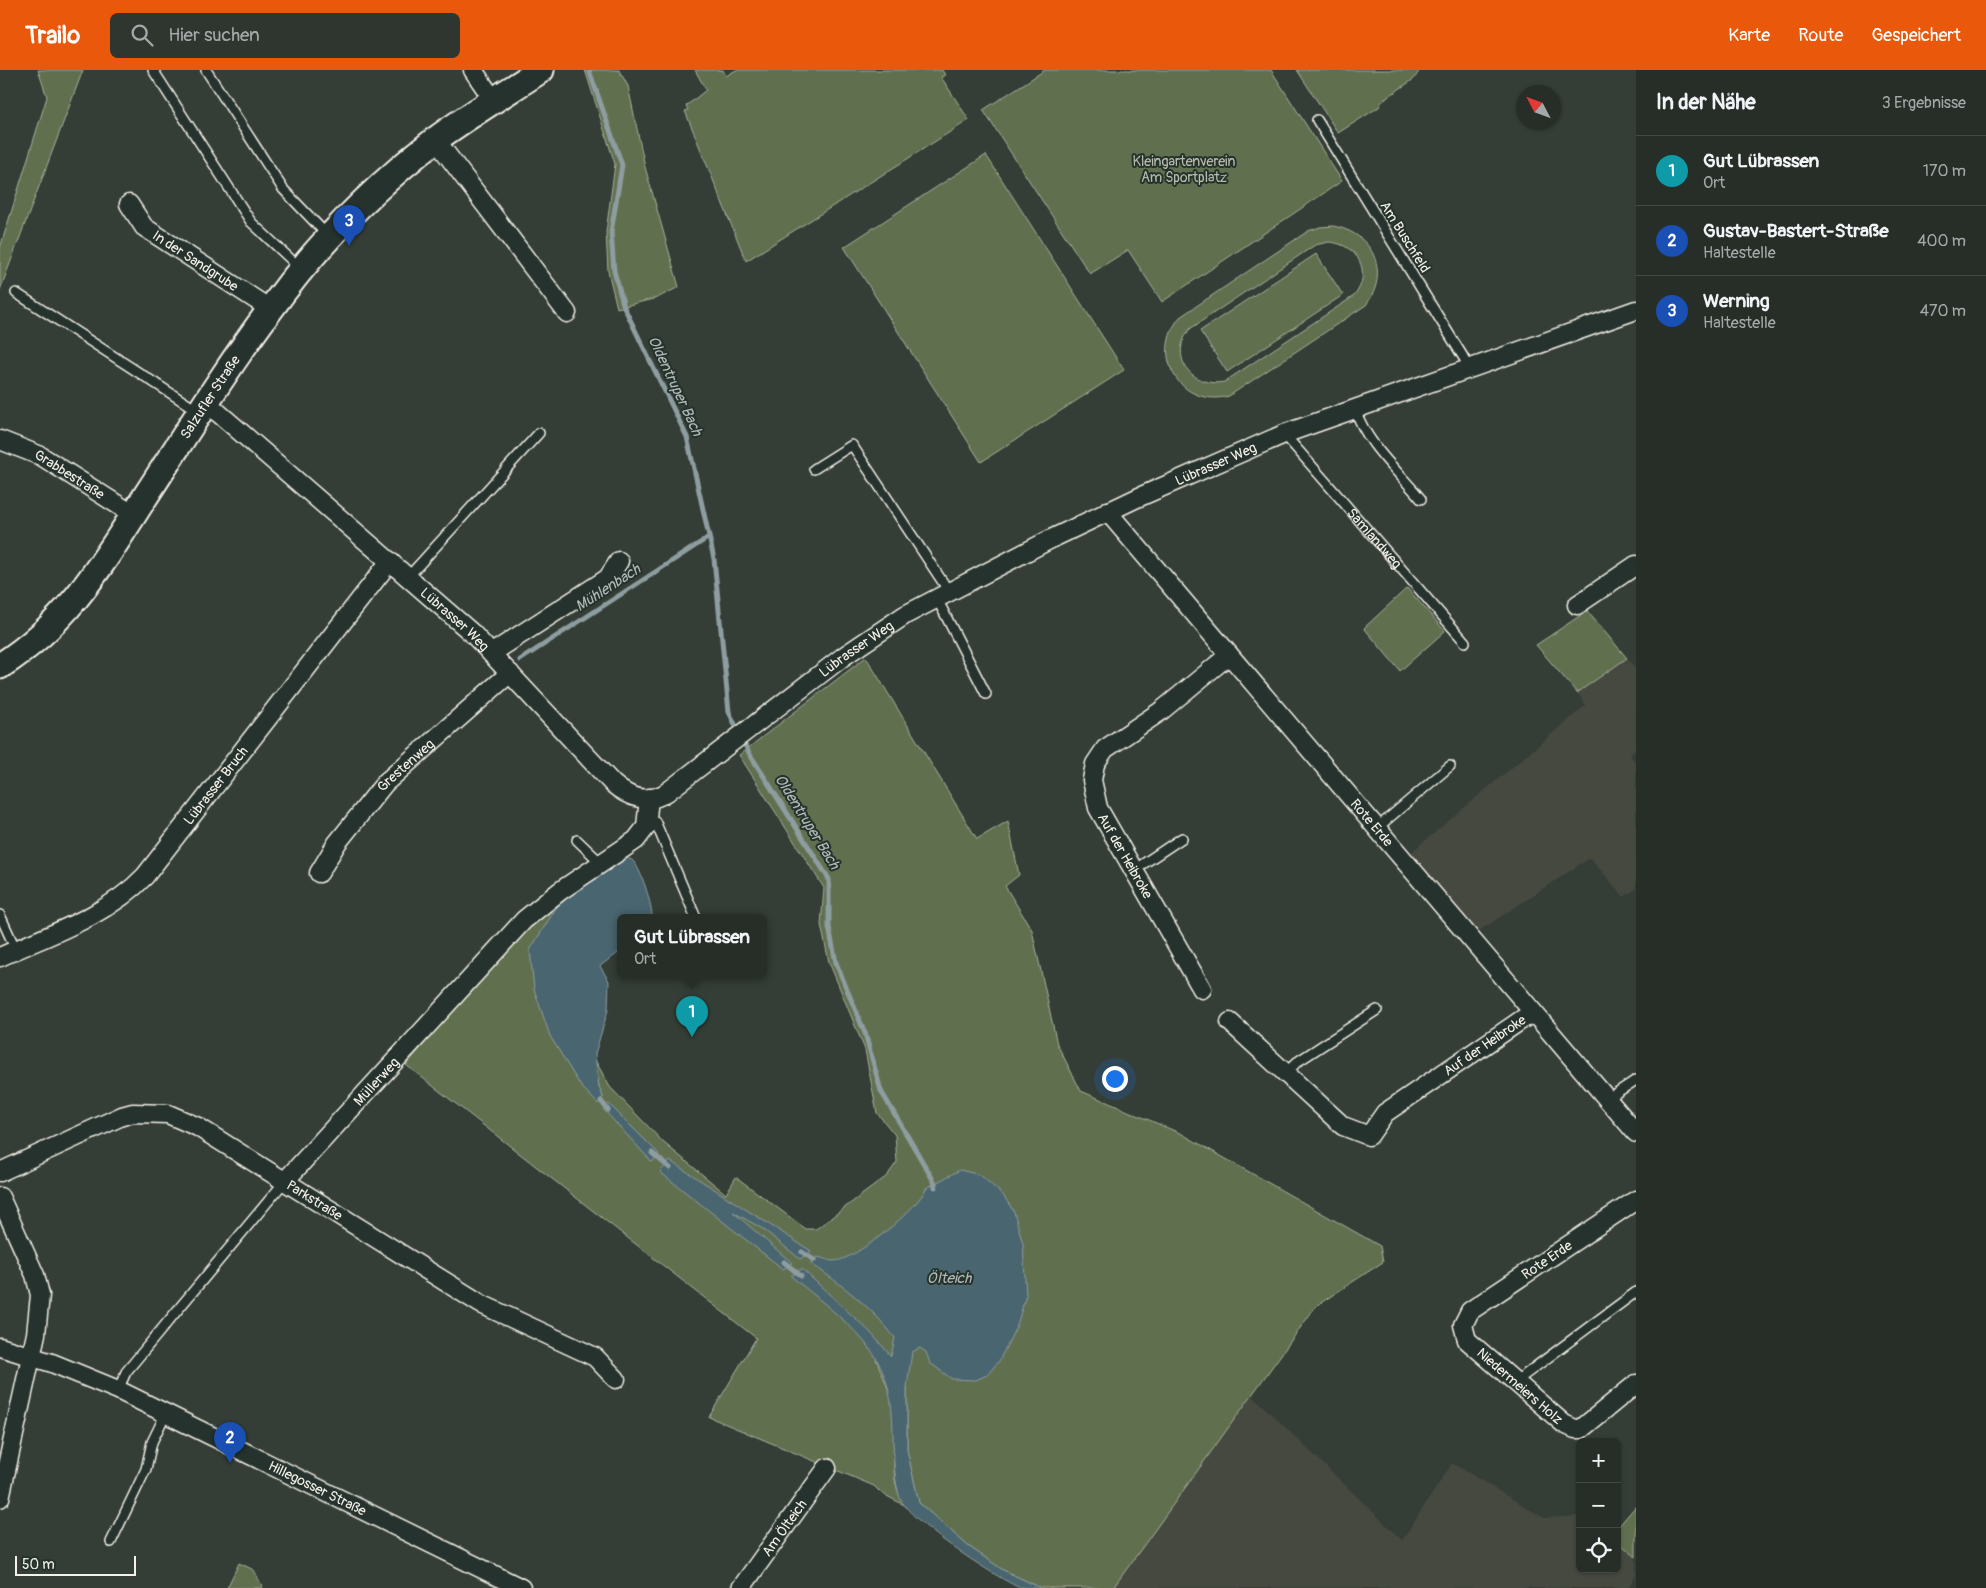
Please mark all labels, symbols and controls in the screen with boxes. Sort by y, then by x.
search box [110,13,460,58]
text: Trailo [25,21,80,50]
icon: search [128,21,156,49]
text: Hier suchen [168,23,260,47]
text: Karte [1728,24,1770,47]
text: Route [1798,24,1843,47]
text: Gespeichert [1871,24,1961,47]
north arrow [1516,85,1561,130]
text: In der Nähe [1656,89,1756,116]
text: 3 Ergebnisse [1882,93,1966,113]
text: Gut Lübrassen [1703,149,1819,173]
park label: Kleingartenverein Am Sportplatz [1133,153,1235,186]
text: 1 [1669,161,1675,181]
text: 170 m [1923,161,1966,181]
text: Ort [1703,173,1725,193]
street label: Am Buschfeld [1376,198,1434,276]
pin: 3 [333,205,365,246]
text: Gustav-Bastert-Straße [1703,219,1889,243]
street label: In der Sandgrube [150,227,242,295]
text: 2 [1668,231,1676,251]
text: 400 m [1917,231,1966,251]
text: Haltestelle [1703,243,1776,263]
text: Werning [1703,289,1770,313]
text: 3 [1668,301,1676,321]
text: 470 m [1920,301,1966,321]
text: Haltestelle [1703,313,1776,333]
water label: Oldentruper Bach [644,333,707,440]
street label: Salzufler Straße [176,352,244,442]
street label: Lübrasser Weg [1172,439,1259,489]
street label: Grabbestraße [33,446,108,503]
street label: Samlandweg [1344,504,1406,572]
water label: Mühlenbach [572,559,645,616]
street label: Lübrasser Weg [417,584,493,655]
street label: Lübrasser Weg [816,617,897,681]
street label: Grestenweg [373,735,438,795]
street label: Lübrasser Bruch [180,743,251,828]
water label: Oldentruper Bach [770,771,844,874]
street label: Rote Erde [1347,795,1397,850]
street label: Auf der Heibroke [1094,810,1156,902]
popup [617,914,767,979]
text: Gut Lübrassen [634,925,750,949]
text: Ort [634,949,656,969]
pin: 1 [676,996,708,1037]
street label: Auf der Heibroke [1440,1011,1529,1079]
street label: Müllerweg [350,1054,402,1109]
your location [1102,1066,1128,1092]
street label: Parkstraße [284,1176,346,1224]
street label: Rote Erde [1519,1237,1576,1283]
water label: Ölteich [927,1269,972,1288]
street label: Niedermeiers Holz [1474,1344,1566,1428]
pin: 2 [214,1422,246,1463]
map controls [1576,1438,1621,1573]
button: + [1576,1438,1621,1483]
street label: Hillegosser Straße [266,1457,369,1519]
button: − [1576,1483,1621,1528]
street label: Am Ölteich [758,1496,810,1560]
button: locate [1576,1528,1621,1573]
scale bar [15,1553,136,1576]
text: 50 m [22,1556,55,1573]

